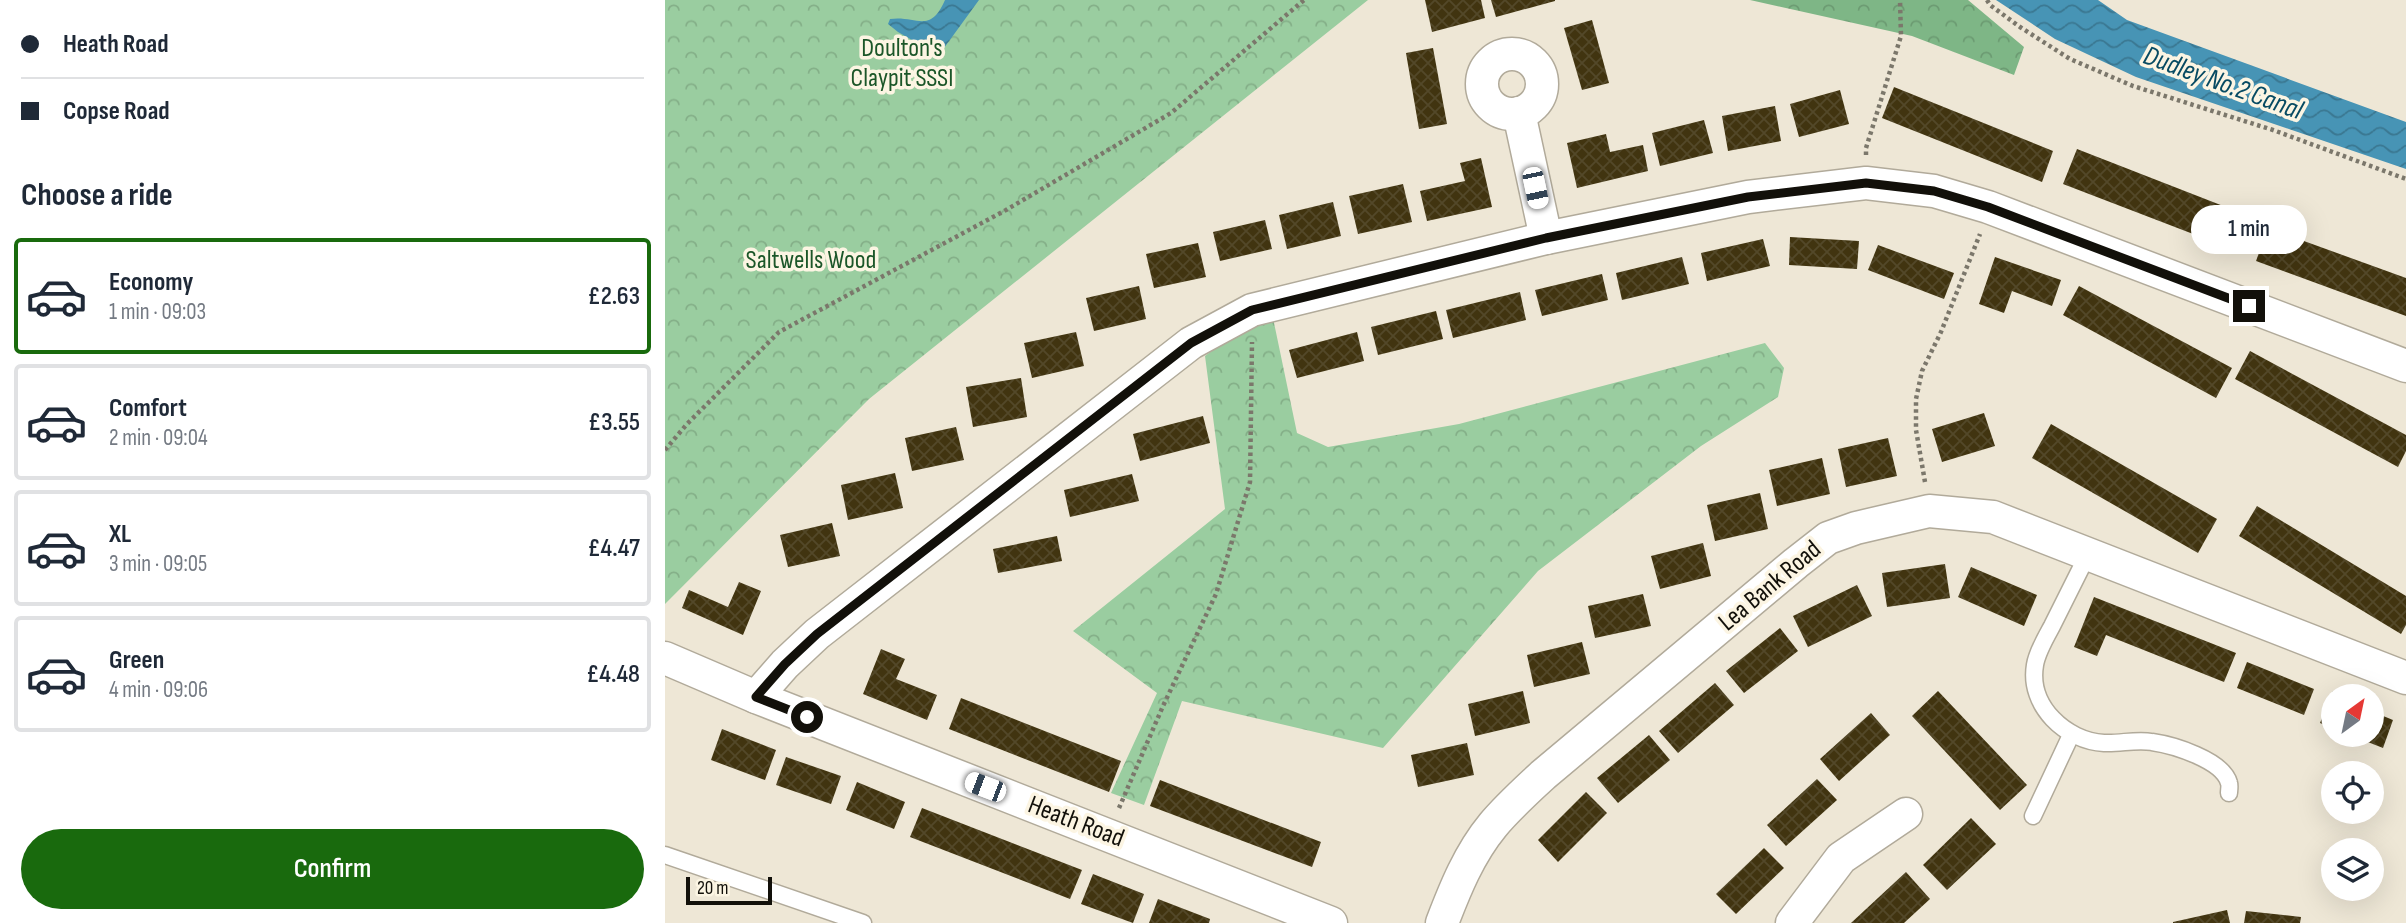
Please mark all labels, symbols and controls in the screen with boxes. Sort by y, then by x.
text: Heath Road [63,29,169,60]
park label: Doulton's Claypit SSSI [851,33,953,94]
water label: Dudley No.2 Canal [2139,39,2308,127]
text: Copse Road [63,96,170,127]
car [1521,165,1550,211]
text: Choose a ride [21,176,173,215]
callout: 1 min [2191,204,2307,254]
text: 1 min [2228,215,2270,243]
park label: Saltwells Wood [746,245,876,276]
icon: car [25,265,88,328]
text: Economy [109,267,193,298]
text: £2.63 [588,281,640,312]
route end [2233,290,2265,322]
text: 1 min · 09:03 [109,298,206,326]
icon: car [25,391,88,454]
text: Comfort [109,393,187,424]
text: £3.55 [588,407,640,438]
text: 2 min · 09:04 [109,424,208,452]
icon: car [25,517,88,580]
text: XL [109,519,131,550]
text: £4.47 [587,533,640,564]
street label: Lea Bank Road [1713,534,1827,638]
text: 3 min · 09:05 [109,550,207,578]
icon: car [25,643,88,706]
text: Green [109,645,164,676]
text: £4.48 [586,659,640,690]
text: 4 min · 09:06 [109,676,208,704]
north arrow [2321,684,2383,747]
map controls [2321,684,2384,901]
route start [791,701,823,733]
button: locate [2321,761,2384,824]
car [962,770,1009,804]
street label: Heath Road [1024,790,1128,854]
button: Confirm [21,829,644,909]
button: layers [2321,838,2384,901]
scale bar [686,874,772,906]
text: 20 m [697,877,729,900]

